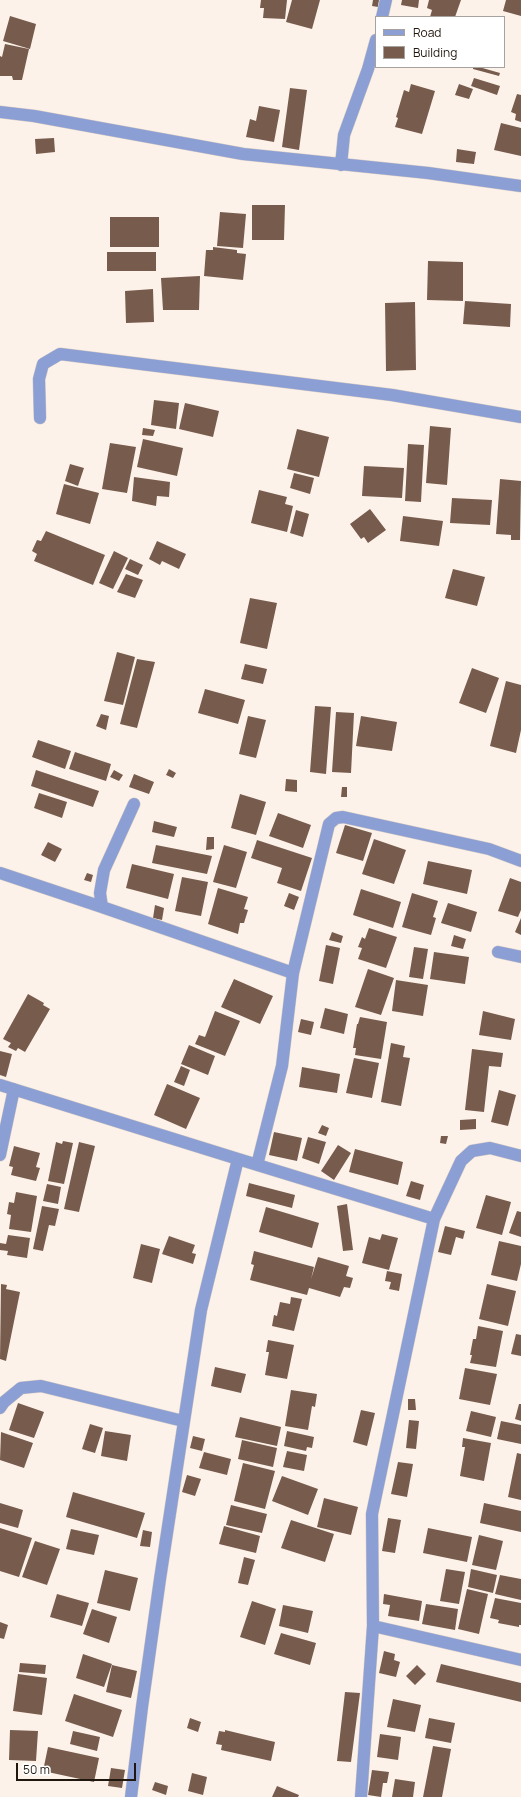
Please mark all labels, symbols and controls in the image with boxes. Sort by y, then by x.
legend [375,16,505,68]
text: Road [413,24,441,41]
text: Building [413,44,457,61]
scale bar [18,1755,138,1781]
text: 50 m [23,1761,50,1778]

